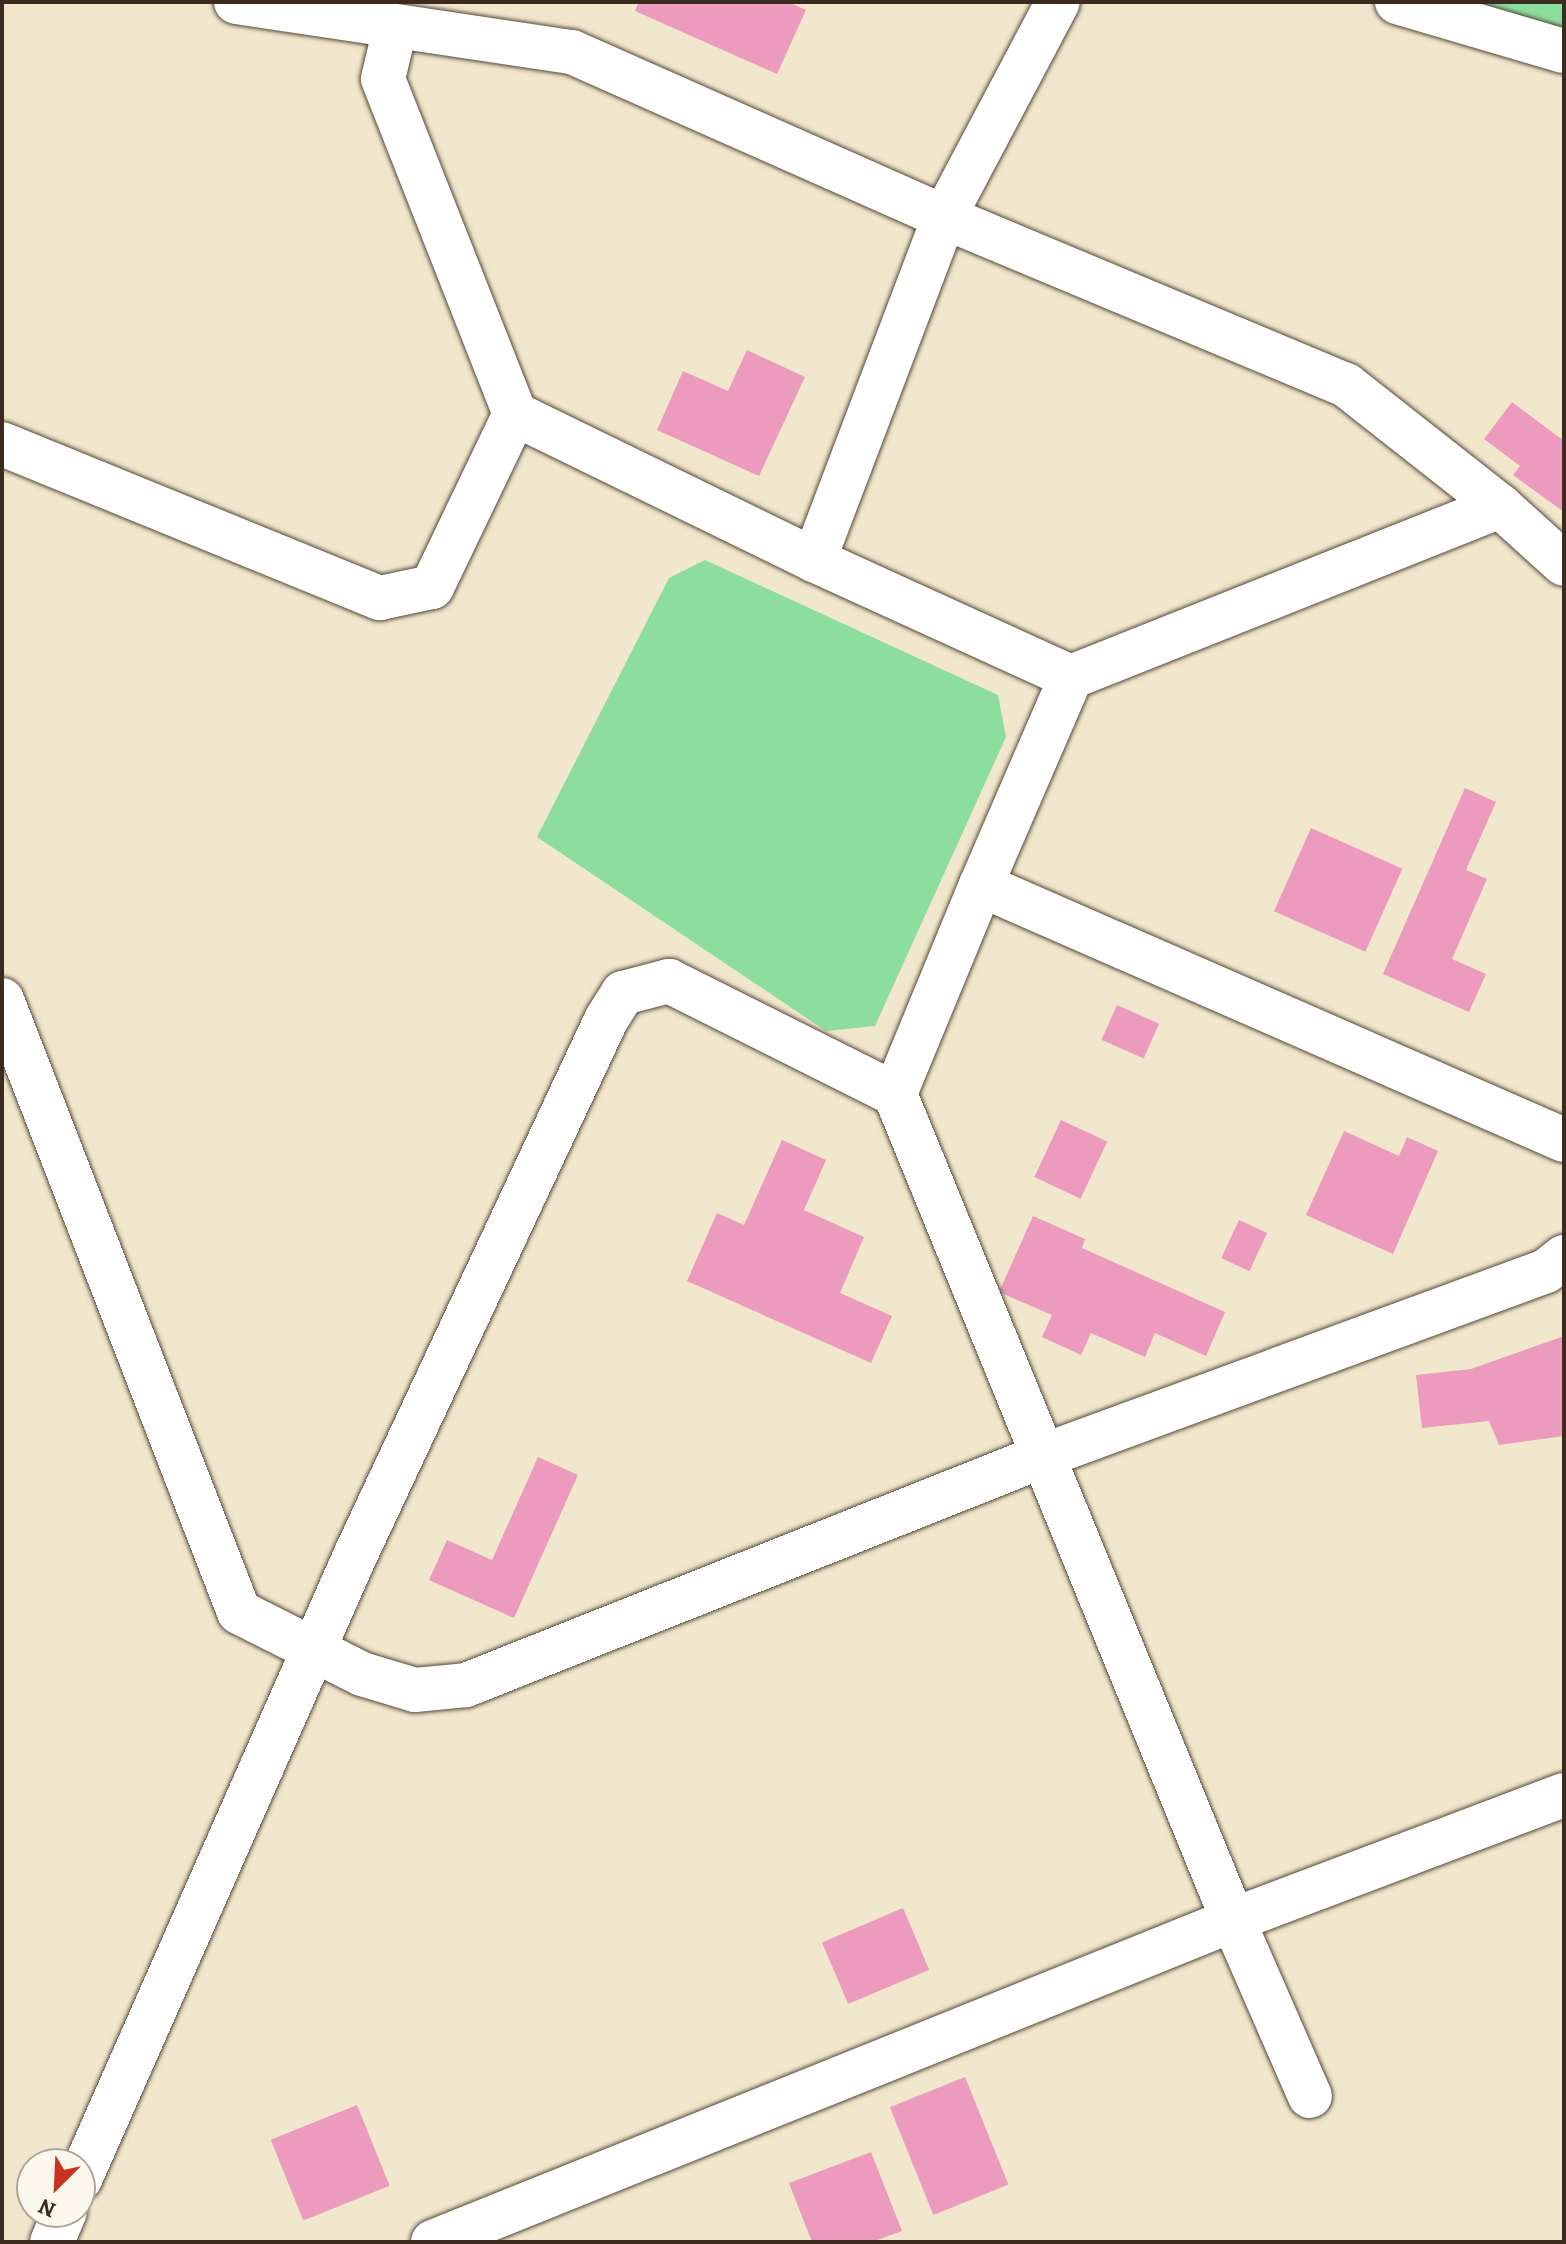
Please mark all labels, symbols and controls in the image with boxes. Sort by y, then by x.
north arrow [16,2148,96,2228]
text: N [34,2191,60,2225]

